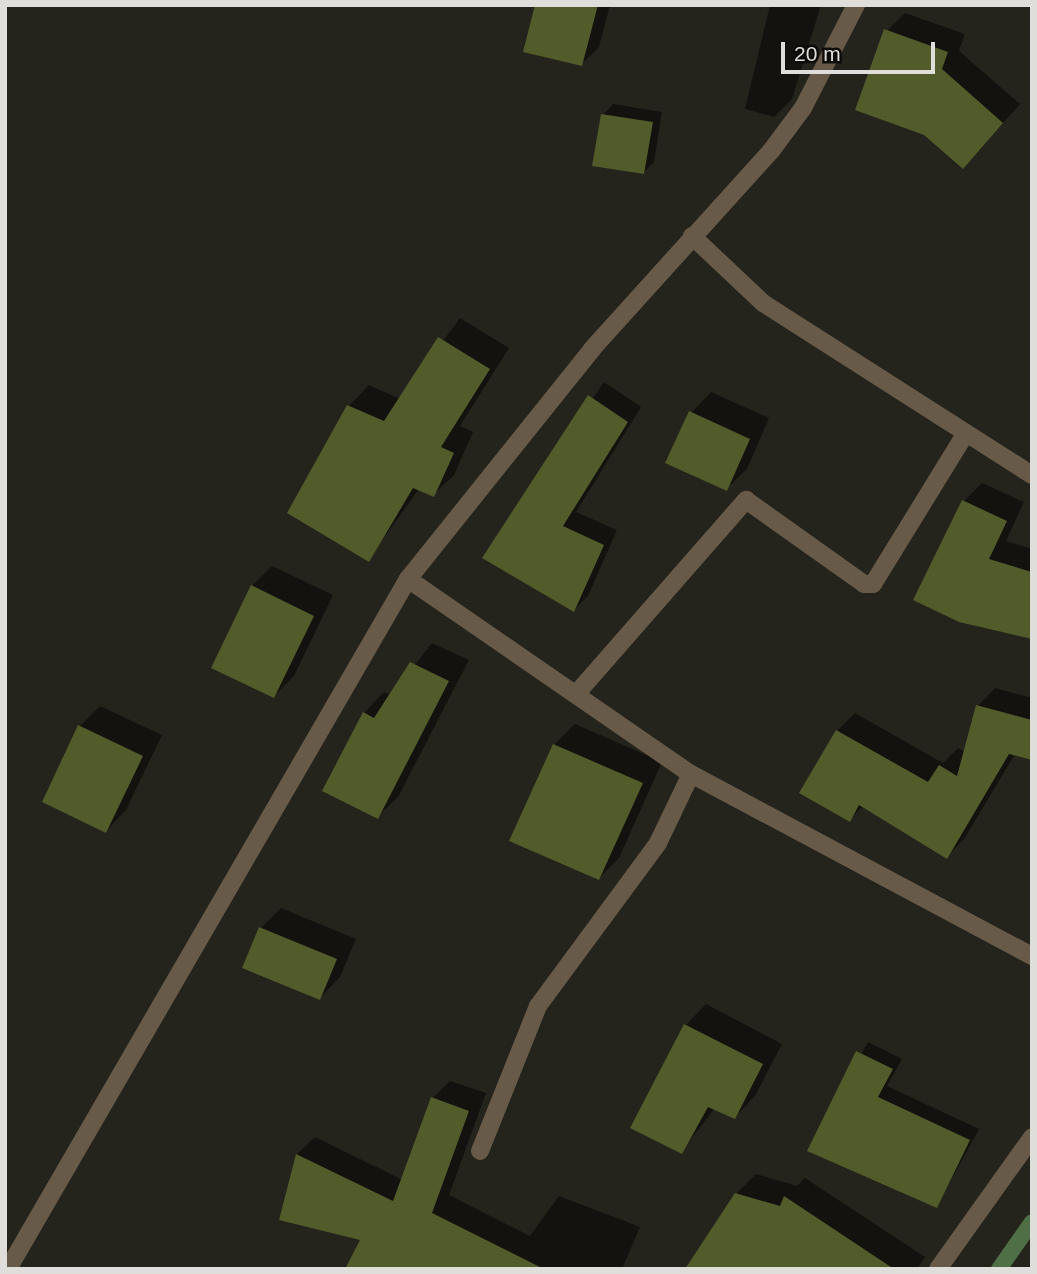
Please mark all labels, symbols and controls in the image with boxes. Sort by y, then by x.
scale bar [785,28,939,72]
text: 20 m [794,42,841,65]

